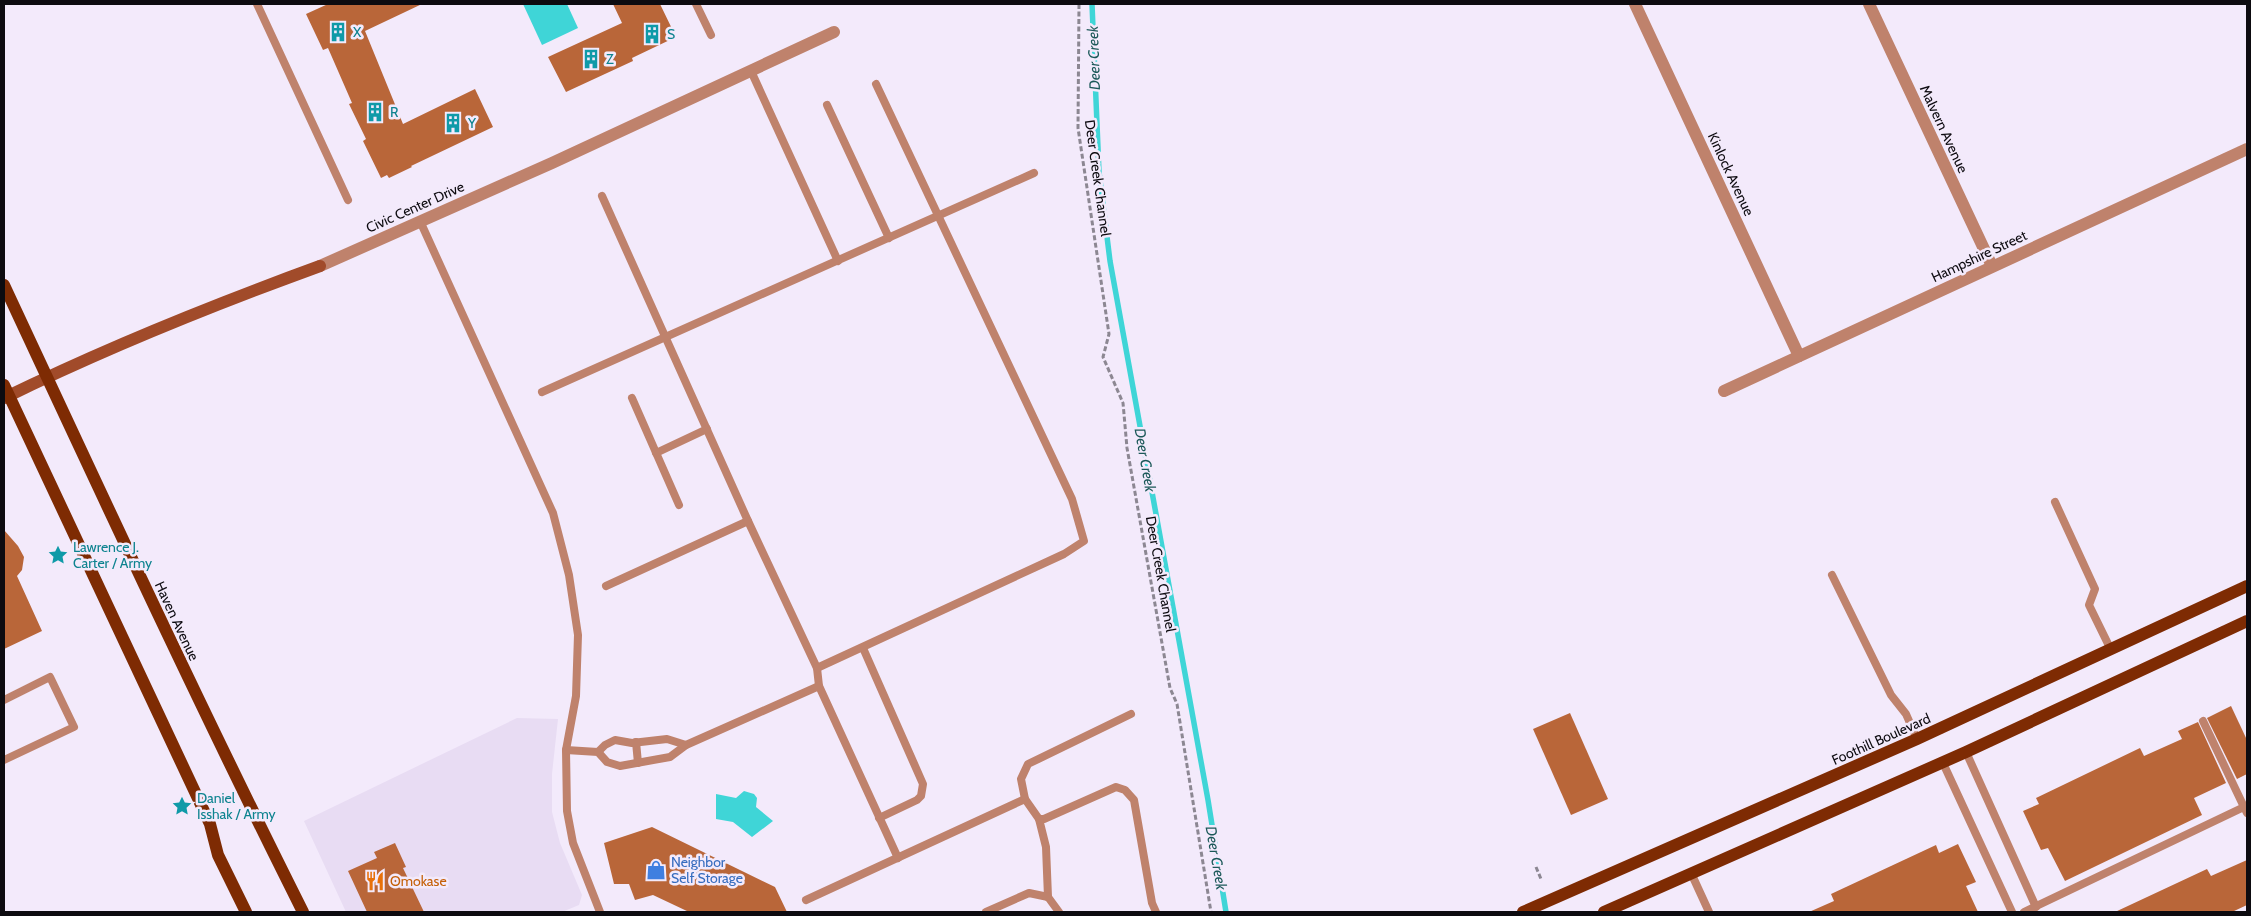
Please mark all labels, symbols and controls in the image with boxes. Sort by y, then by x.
building icon: X [327,21,349,43]
place label: X [353,23,362,41]
building icon: S [641,23,663,45]
place label: S [667,25,675,43]
water label: Deer Creek [1084,25,1104,91]
building icon: Z [580,48,602,70]
place label: Z [606,50,614,68]
street label: Malvern Avenue [1916,82,1972,176]
building icon: R [364,101,386,123]
place label: R [390,103,399,121]
building icon: Y [442,112,464,134]
place label: Y [467,114,477,132]
street label: Deer Creek Channel [1081,119,1115,238]
street label: Kinlock Avenue [1704,129,1758,219]
street label: Civic Center Drive [363,177,467,237]
street label: Hampshire Street [1928,226,2030,286]
water label: Deer Creek [1131,427,1160,494]
street label: Deer Creek Channel [1142,515,1180,634]
place label: Lawrence J. Carter / Army [73,538,152,572]
place icon: Lawrence J. Carter / Army [47,544,69,566]
street label: Haven Avenue [151,578,203,664]
street label: Foothill Boulevard [1829,709,1933,769]
place label: Daniel Isshak / Army [197,789,276,823]
place icon: Daniel Isshak / Army [171,795,193,817]
water label: Deer Creek [1202,825,1231,892]
place label: Neighbor Self Storage [671,853,743,887]
shop icon: Neighbor Self Storage [645,859,667,881]
restaurant icon: Omokase [364,870,386,892]
place label: Omokase [390,872,447,890]

